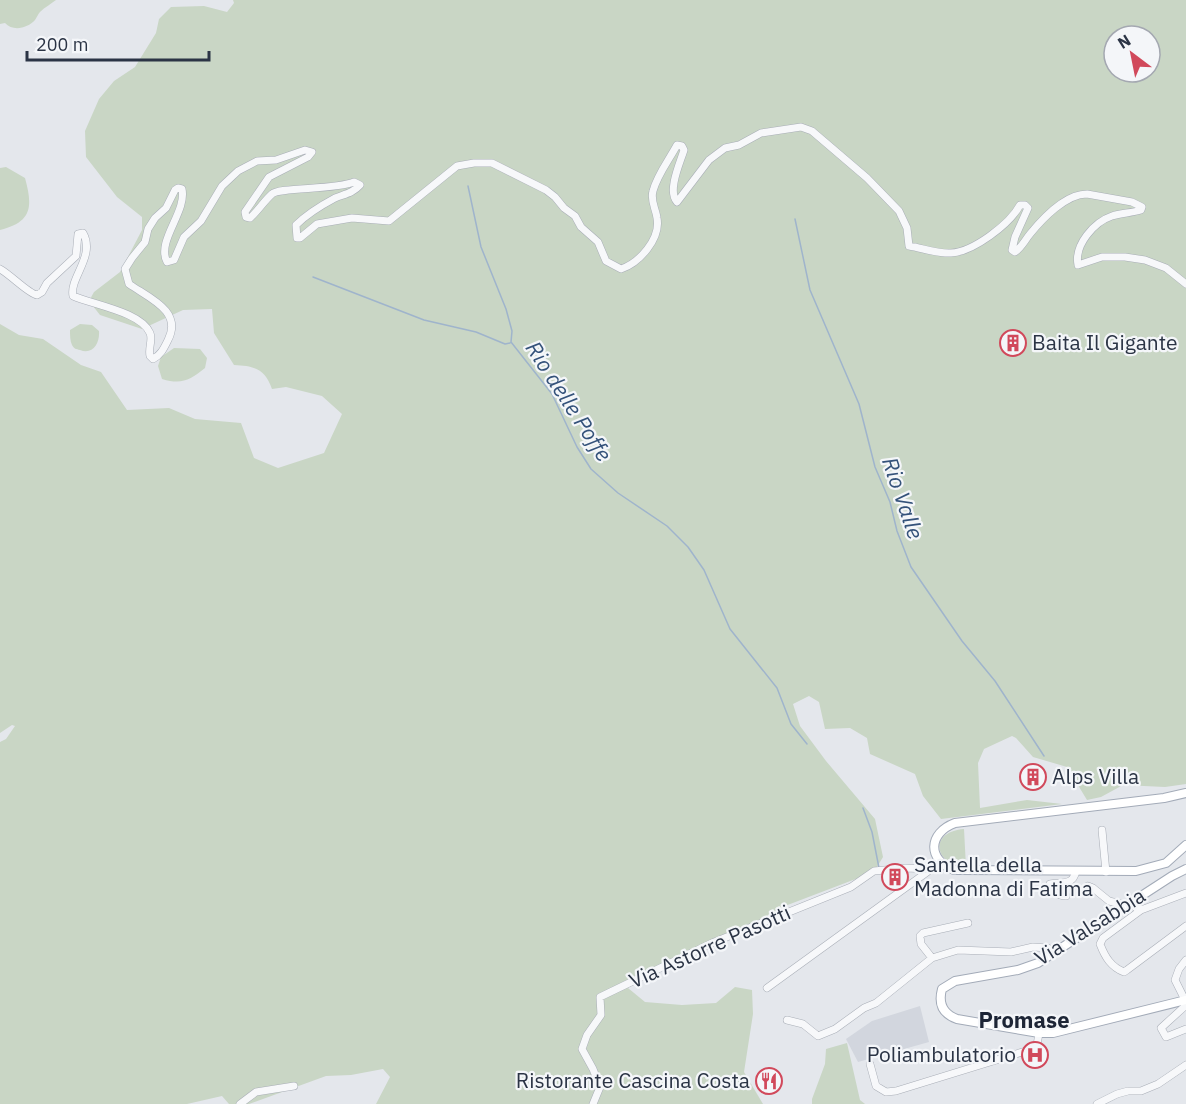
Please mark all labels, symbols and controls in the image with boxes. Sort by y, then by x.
scale bar [27,24,208,62]
north arrow [1102,24,1162,84]
text: N [1114,30,1134,53]
text: 200 m [36,33,88,56]
building icon: Baita Il Gigante [998,328,1028,358]
place label: Baita Il Gigante [1032,328,1178,356]
water label: Rio delle Poffe [520,335,619,467]
water label: Rio Valle [876,453,931,543]
building icon: Alps Villa [1018,762,1048,792]
place label: Alps Villa [1052,762,1139,790]
place label: Santella della Madonna di Fatima [914,850,1093,902]
building icon: Santella della Madonna di Fatima [880,862,910,892]
street label: Via Valsabbia [1029,881,1150,971]
street label: Via Astorre Pasotti [624,898,795,994]
district label: Promase [978,1005,1070,1034]
place label: Poliambulatorio [867,1040,1016,1068]
hospital icon: Poliambulatorio [1020,1040,1050,1070]
place label: Ristorante Cascina Costa [516,1066,750,1094]
restaurant icon: Ristorante Cascina Costa [754,1066,784,1096]

